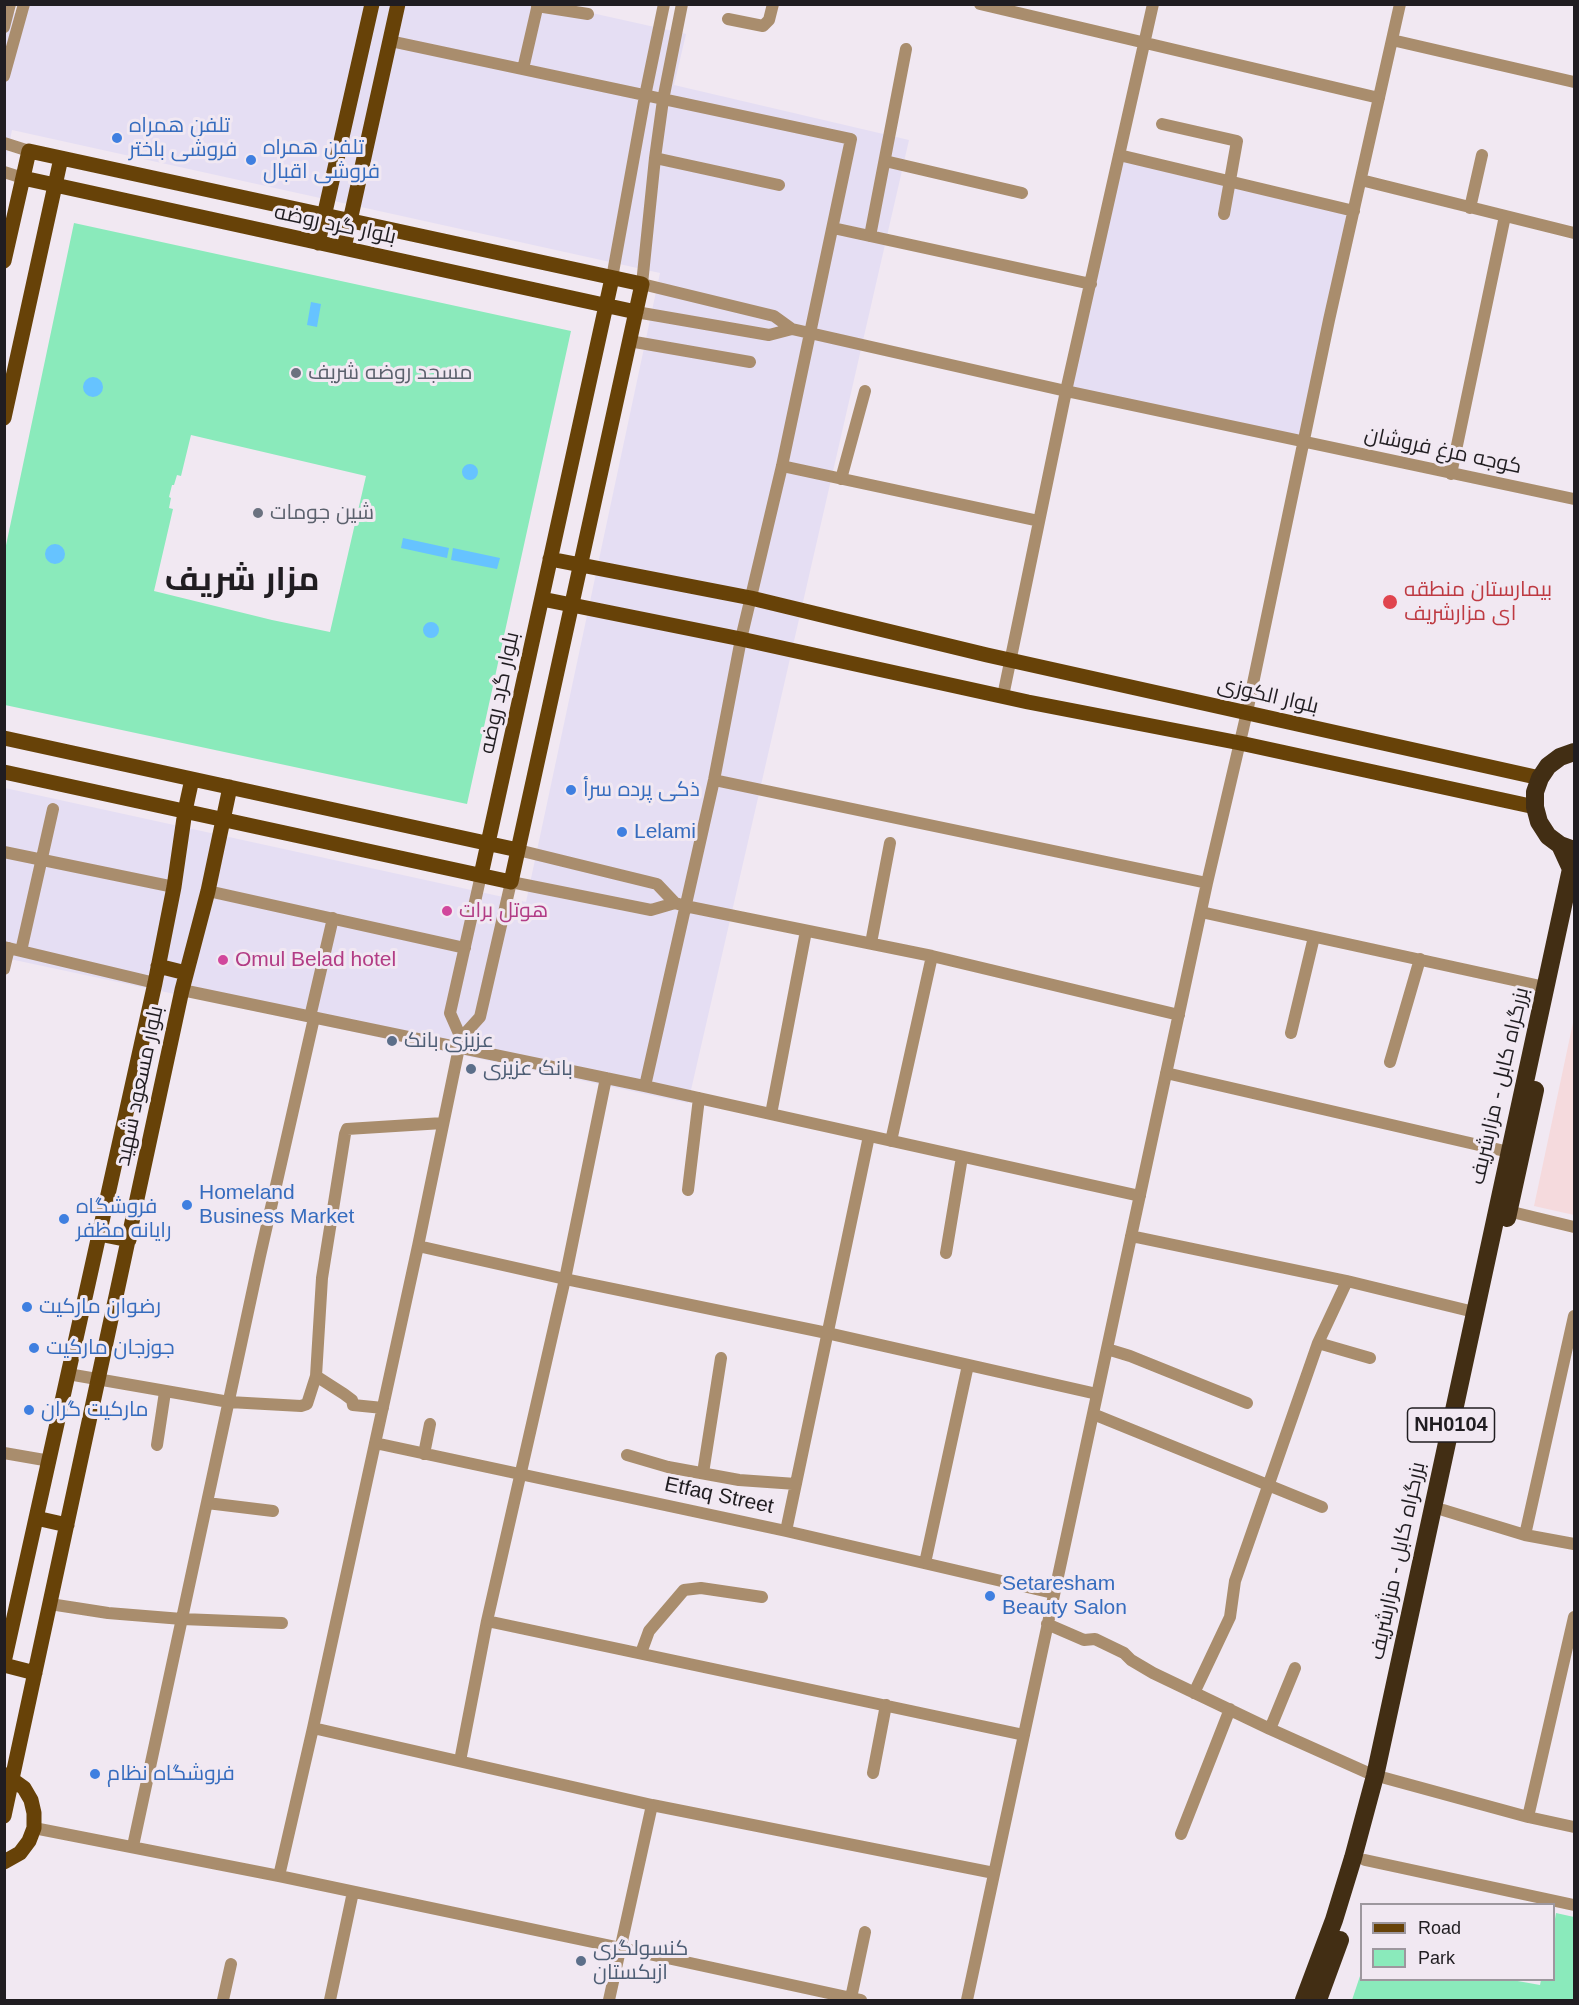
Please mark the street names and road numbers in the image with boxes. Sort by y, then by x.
street label: بلوار گرد روضه [272,200,398,250]
street label: كوجه مرغ فروشان [1362,422,1524,480]
street label: بلوار گرد روضه [475,630,525,756]
street label: بلوار الکوزی [1215,672,1321,720]
street label: بزرگراه کابل - مزارشریف [1465,985,1535,1187]
street label: بلوار مسعود شهید [111,1004,169,1168]
road number: NH0104 [1408,1408,1494,1442]
street label: بزرگراه کابل - مزارشریف [1365,1460,1431,1662]
street label: Etfaq Street [662,1472,776,1520]

